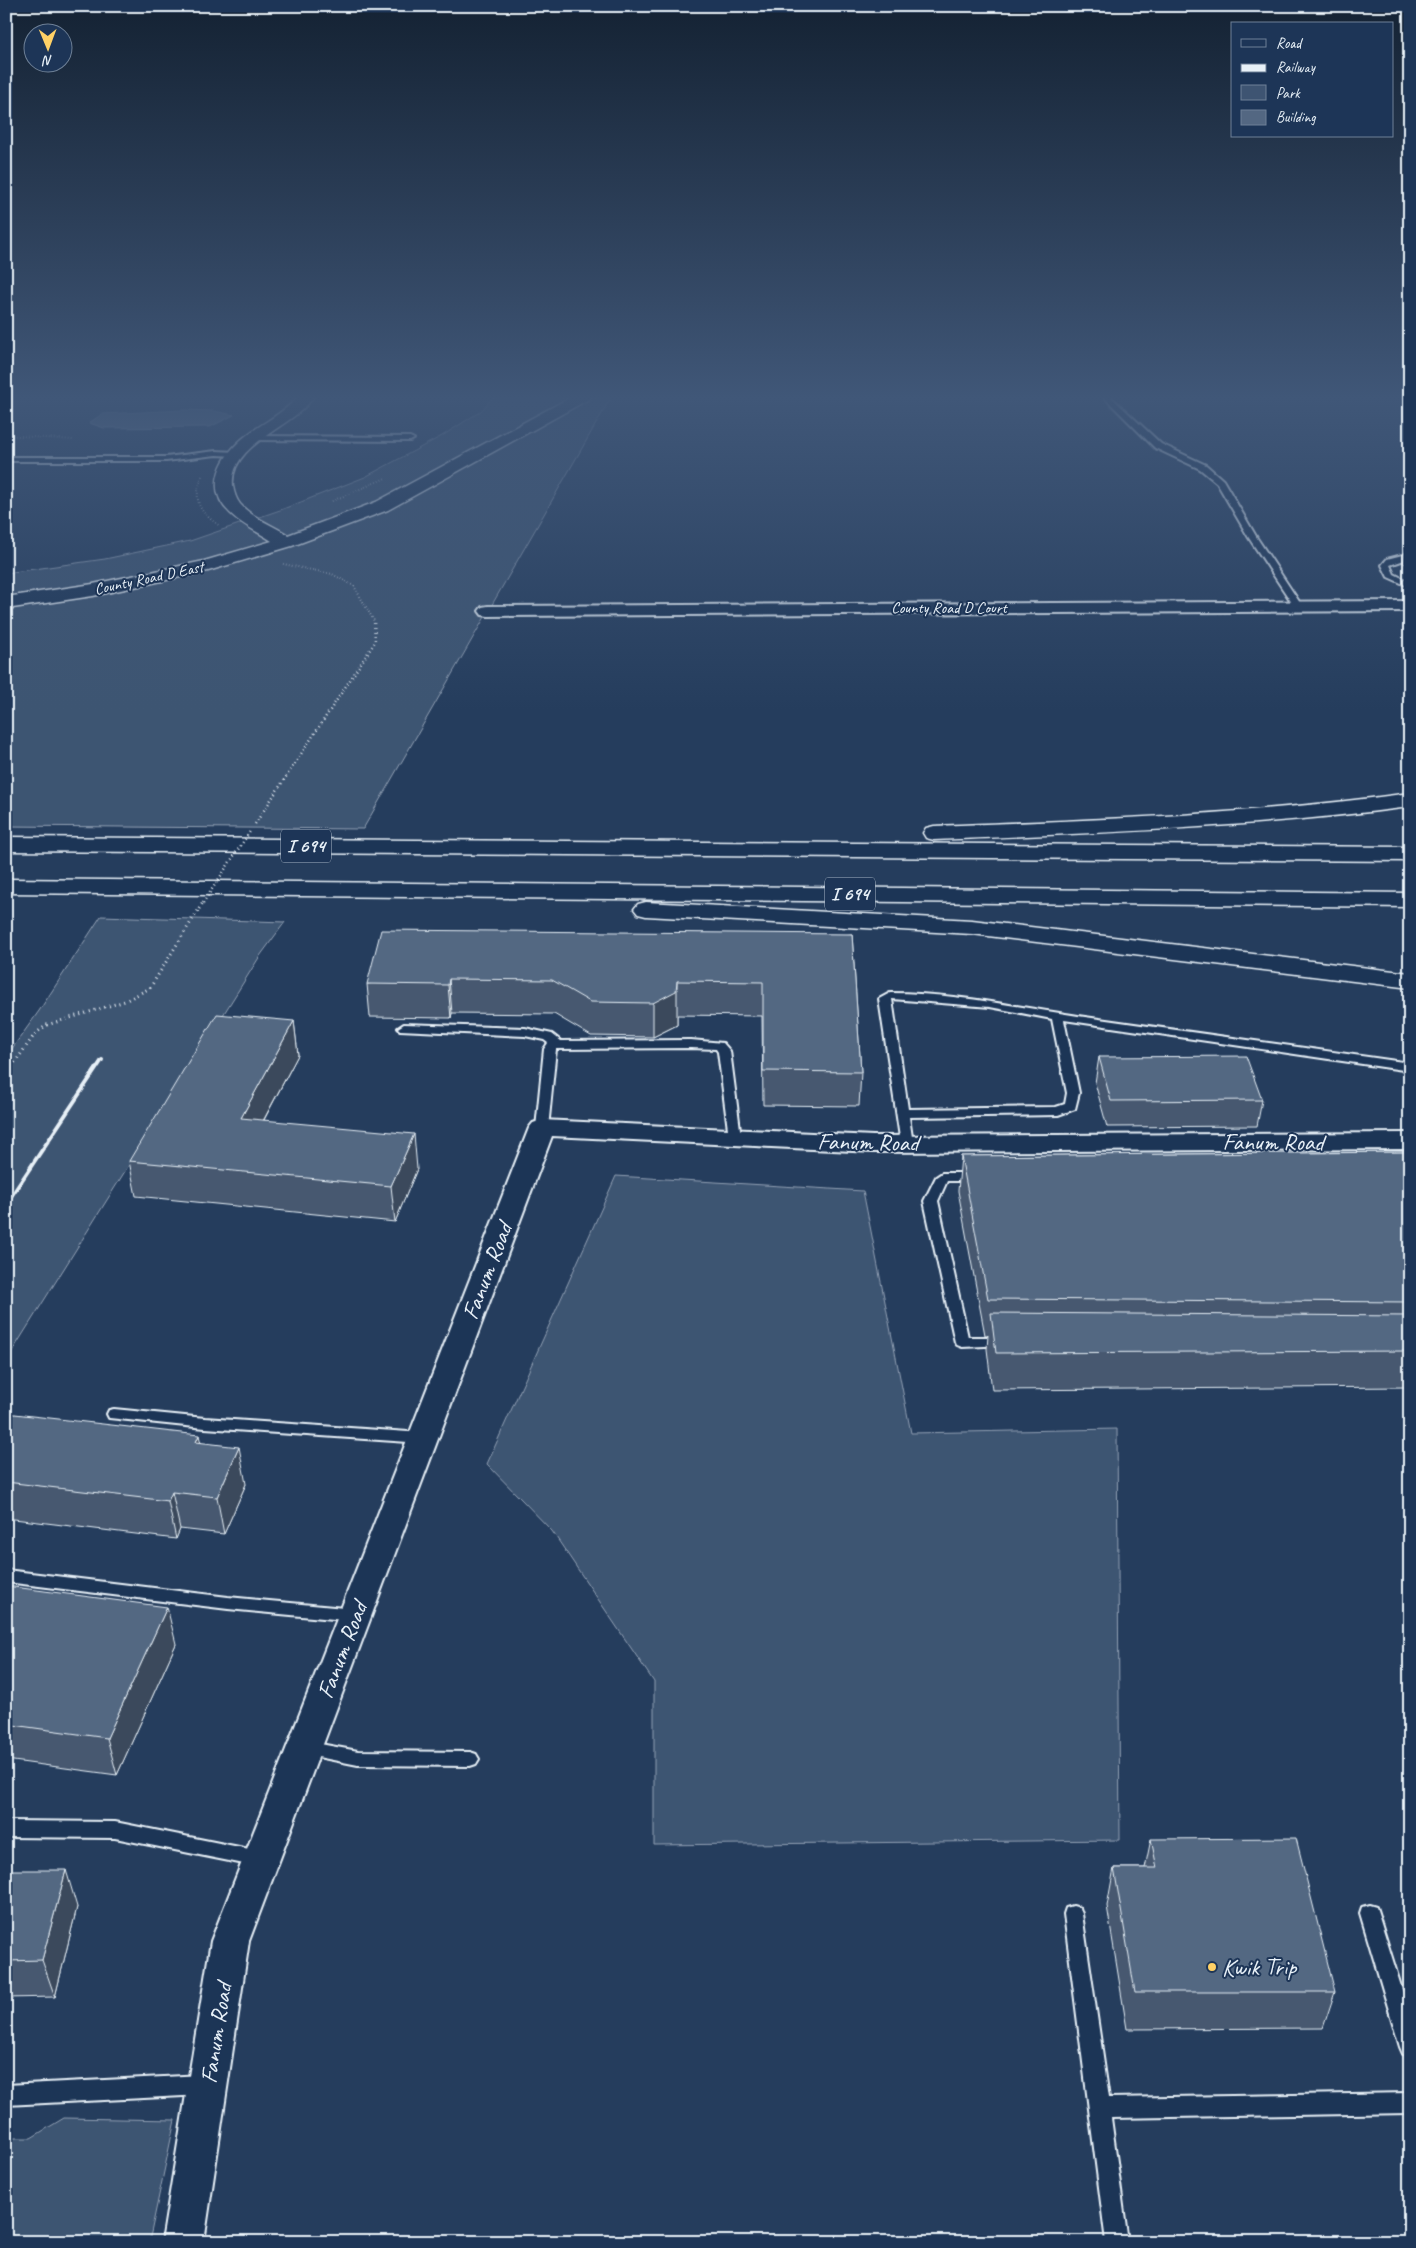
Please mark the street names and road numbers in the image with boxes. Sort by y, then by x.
street label: County Road D East [93,556,208,599]
street label: County Road D Court [891,598,1009,618]
road number: I 694 [281,829,331,862]
road number: I 694 [825,878,875,911]
street label: Fanum Road [817,1126,922,1158]
street label: Fanum Road [1222,1127,1327,1157]
street label: Fanum Road [455,1215,520,1324]
street label: Fanum Road [310,1594,375,1703]
street label: Fanum Road [193,1977,239,2085]

